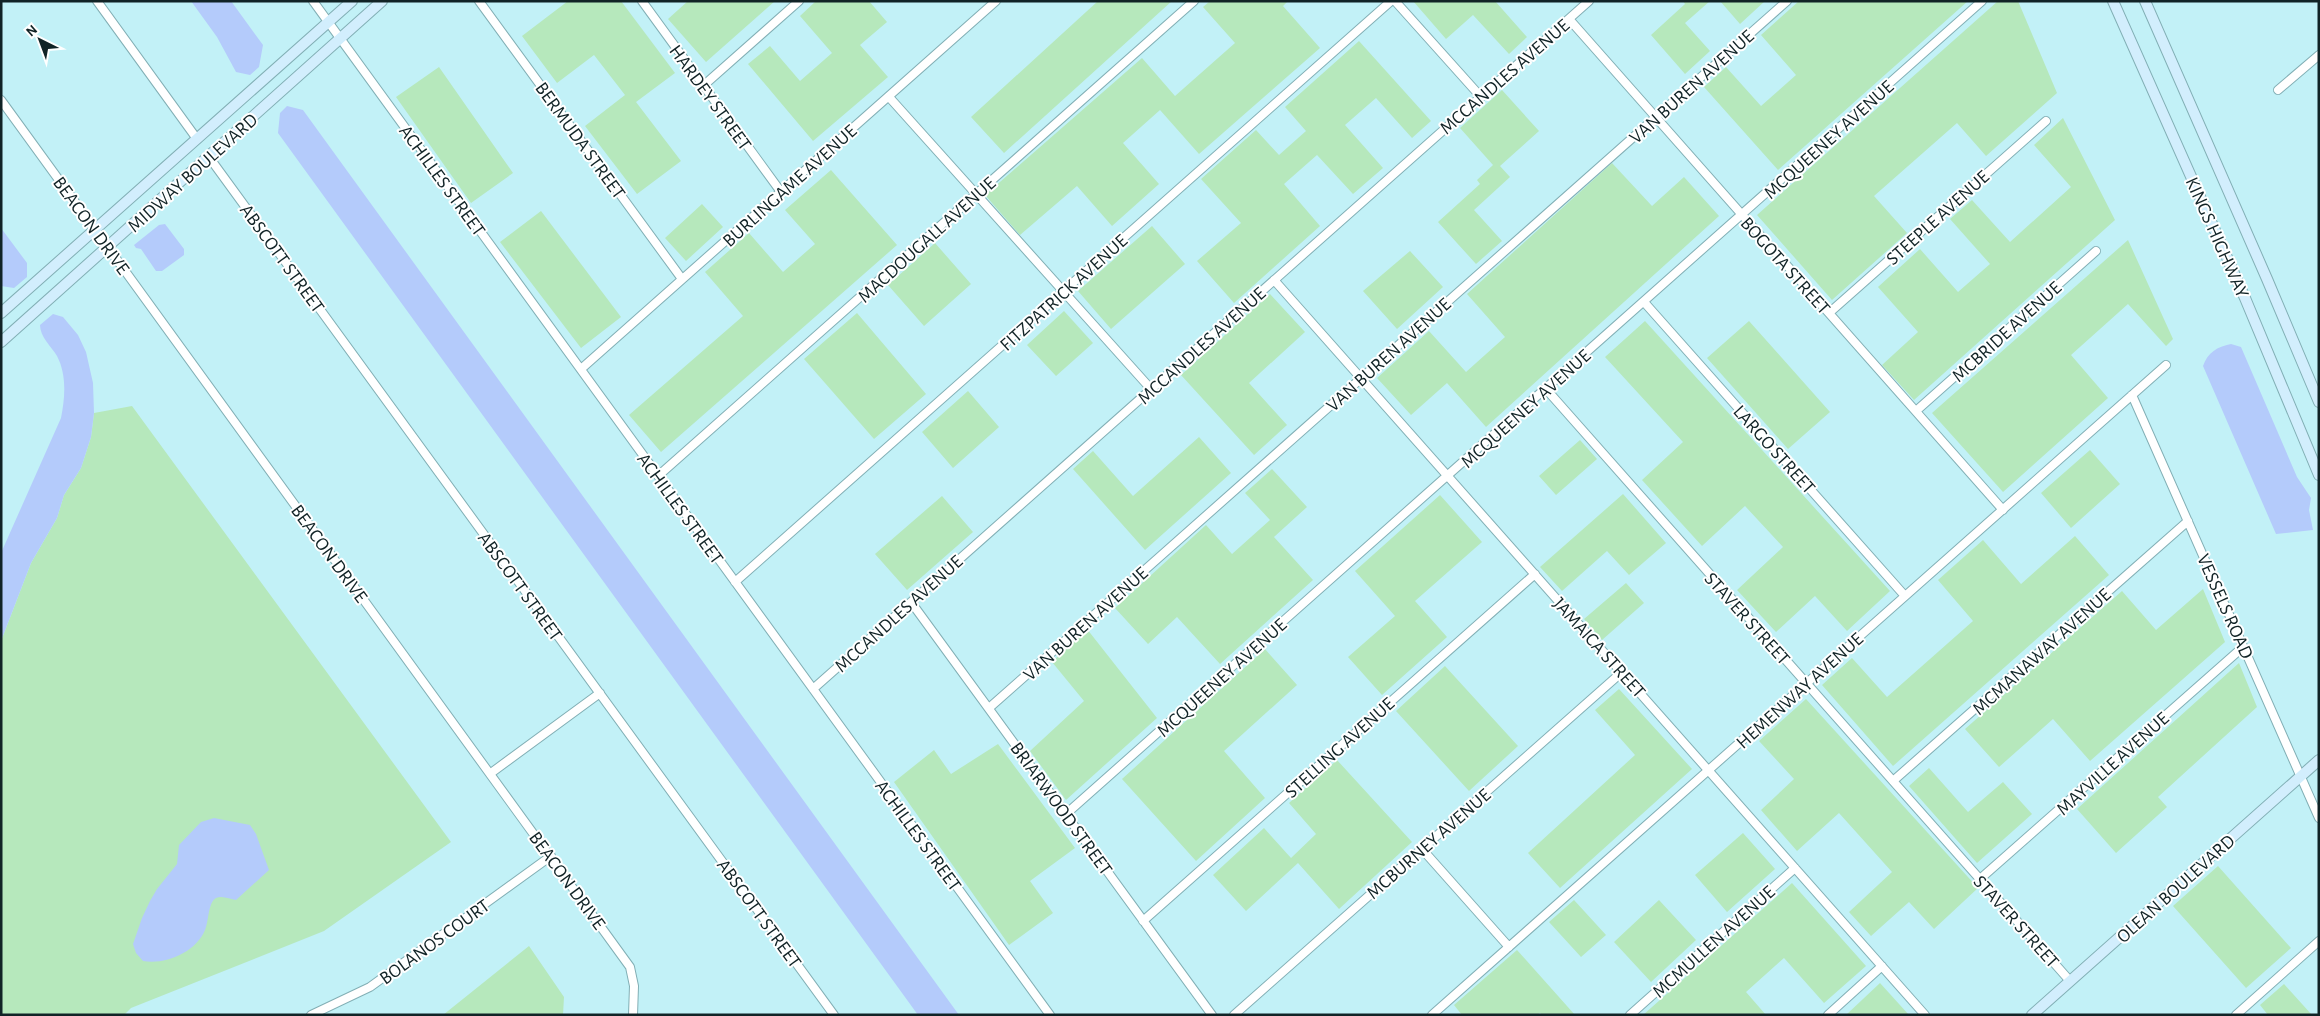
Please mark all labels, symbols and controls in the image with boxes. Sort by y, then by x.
north arrow [15,15,65,65]
street label: MCCANDLES AVENUE [1437,16,1573,138]
text: N [24,23,40,40]
street label: VAN BUREN AVENUE [1626,27,1758,148]
street label: HARDEY STREET [665,42,754,154]
street label: MCQUEENEY AVENUE [1761,77,1897,203]
street label: BERMUDA STREET [531,79,628,203]
street label: MIDWAY BOULEVARD [125,110,261,236]
street label: BURLINGAME AVENUE [720,121,860,251]
street label: ACHILLES STREET [395,122,488,240]
street label: STEEPLE AVENUE [1883,167,1993,269]
street label: BEACON DRIVE [49,174,132,278]
street label: MACDOUGALL AVENUE [855,174,999,307]
street label: KINGS HIGHWAY [2181,174,2252,301]
street label: ABSCOTT STREET [236,201,327,317]
street label: BOGOTA STREET [1737,214,1833,318]
street label: FITZPATRICK AVENUE [997,231,1131,355]
street label: MCBRIDE AVENUE [1949,278,2065,386]
street label: MCCANDLES AVENUE [1134,284,1270,408]
street label: VAN BUREN AVENUE [1323,295,1455,416]
street label: MCQUEENEY AVENUE [1458,346,1594,472]
street label: LARGO STREET [1729,402,1818,498]
street label: ACHILLES STREET [633,450,726,568]
street label: BEACON DRIVE [287,502,370,606]
street label: ABSCOTT STREET [474,529,565,645]
street label: VESSELS ROAD [2193,551,2256,662]
street label: MCCANDLES AVENUE [831,552,967,676]
street label: VAN BUREN AVENUE [1020,564,1152,685]
street label: STAVER STREET [1701,569,1793,669]
street label: MCMANAWAY AVENUE [1969,585,2115,719]
street label: JAMAICA STREET [1549,594,1649,702]
street label: MCQUEENEY AVENUE [1154,615,1290,741]
street label: HEMENWAY AVENUE [1733,629,1867,753]
street label: STELLING AVENUE [1282,694,1398,802]
street label: MAYVILLE AVENUE [2053,709,2173,819]
street label: BRIARWOOD STREET [1006,739,1115,879]
street label: ACHILLES STREET [871,777,964,895]
street label: MCBURNEY AVENUE [1363,785,1495,903]
street label: BEACON DRIVE [525,829,608,933]
street label: OLEAN BOULEVARD [2113,831,2239,947]
street label: ABSCOTT STREET [713,856,804,972]
street label: STAVER STREET [1970,872,2062,972]
street label: MCMULLEN AVENUE [1649,882,1779,1002]
street label: BOLANOS COURT [376,896,493,988]

